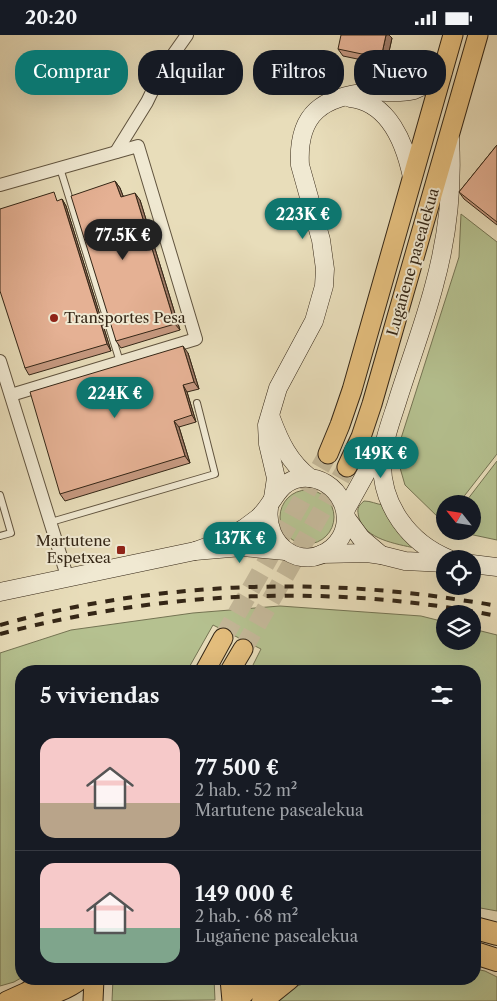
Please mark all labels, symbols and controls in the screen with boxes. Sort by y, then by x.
text: 20:20 [25,6,77,29]
chip: Comprar [15,50,128,95]
chip: Alquilar [138,50,243,95]
chip: Filtros [253,50,344,95]
chip: Nuevo [354,50,446,95]
street label: Lugañene pasealekua [382,186,443,338]
pin: 223K € [262,197,344,240]
text: 223K € [276,204,330,224]
pin: 77.5K € [77,219,169,261]
text: 77.5K € [95,225,151,245]
place label: Transportes Pesa [64,308,186,327]
marker: Transportes Pesa [48,312,60,324]
pin: 224K € [74,377,156,419]
text: 224K € [88,383,142,403]
pin: 149K € [340,437,422,479]
text: 149K € [355,443,407,463]
north arrow [436,495,481,540]
map controls [436,495,481,650]
pin: 137K € [199,521,281,564]
text: 137K € [214,528,266,548]
place label: Martutene Espetxea [36,531,111,567]
marker: Martutene Espetxea [115,544,127,556]
button: locate [436,550,481,595]
button: layers [436,605,481,650]
icon: filters [428,681,456,709]
text: 5 viviendas [40,683,160,708]
text: 77 500 € [195,755,279,780]
icon: home [80,758,140,818]
text: 2 hab. · 52 m² [195,780,297,800]
text: Martutene pasealekua [195,800,364,820]
text: 149 000 € [195,881,293,906]
icon: home [80,883,140,943]
text: 2 hab. · 68 m² [195,906,298,926]
text: Lugañene pasealekua [195,926,358,946]

